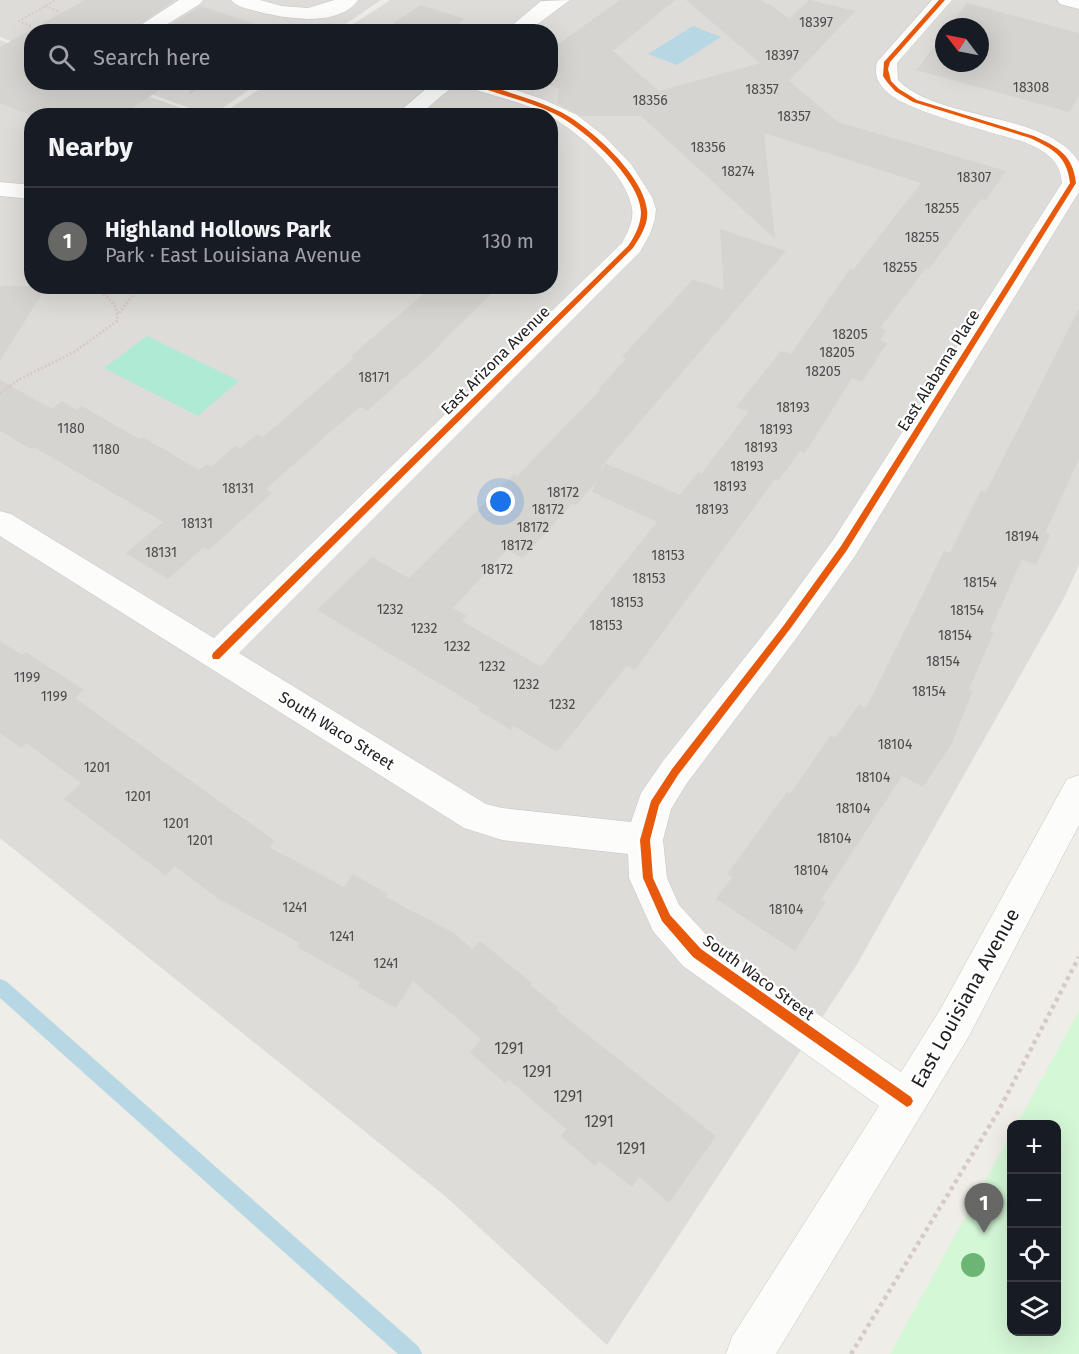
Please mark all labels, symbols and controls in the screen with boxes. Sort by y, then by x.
house number: 18397 [799,14,833,31]
north arrow [935,18,989,72]
search box [24,24,558,90]
icon: search [45,41,78,74]
text: Search here [93,44,211,71]
house number: 18397 [765,47,799,64]
house number: 18308 [1013,79,1049,96]
house number: 18357 [745,81,779,98]
house number: 18356 [632,92,668,109]
house number: 18357 [777,108,811,125]
text: Nearby [48,132,133,163]
house number: 18356 [690,139,726,156]
house number: 18274 [721,163,755,180]
house number: 18307 [957,169,991,186]
house number: 18255 [925,200,959,217]
text: Highland Hollows Park [105,216,331,243]
text: 1 [63,229,72,253]
text: 130 m [482,229,534,253]
house number: 18255 [905,229,939,246]
text: Park · East Louisiana Avenue [105,243,361,267]
house number: 18255 [883,259,917,276]
street label: East Arizona Avenue [437,302,554,419]
street label: East Alabama Place [893,306,984,435]
house number: 18205 [832,326,868,343]
house number: 18205 [819,344,855,361]
house number: 18205 [805,363,841,380]
house number: 18171 [358,369,390,386]
house number: 18193 [776,399,810,416]
house number: 1180 [57,420,85,437]
house number: 18193 [759,421,793,438]
house number: 18193 [744,439,778,456]
house number: 1180 [92,441,120,458]
house number: 18193 [730,458,764,475]
house number: 18193 [713,478,747,495]
house number: 18131 [222,480,254,497]
house number: 18172 [547,484,579,501]
your location [486,487,515,516]
house number: 18172 [532,501,564,518]
house number: 18193 [695,501,729,518]
house number: 18131 [181,515,213,532]
house number: 18172 [517,519,549,536]
house number: 18194 [1005,528,1040,545]
house number: 18172 [501,537,533,554]
house number: 18131 [145,544,177,561]
house number: 18153 [651,547,685,564]
house number: 18172 [481,561,513,578]
house number: 18153 [632,570,666,587]
house number: 18154 [963,574,997,591]
house number: 18153 [610,594,644,611]
house number: 1232 [377,601,403,618]
house number: 18154 [950,602,984,619]
house number: 18153 [589,617,623,634]
house number: 1232 [411,620,437,637]
house number: 18154 [938,627,972,644]
house number: 1232 [444,638,470,655]
house number: 18154 [926,653,960,670]
house number: 1232 [479,658,505,675]
house number: 1199 [14,669,40,686]
house number: 1232 [513,676,539,693]
house number: 18154 [912,683,946,700]
street label: South Waco Street [276,687,398,774]
house number: 1199 [41,688,67,705]
house number: 1232 [549,696,575,713]
house number: 18104 [878,736,913,753]
house number: 1201 [84,759,110,776]
house number: 18104 [856,769,891,786]
house number: 1201 [125,788,151,805]
house number: 18104 [836,800,871,817]
house number: 1201 [163,815,189,832]
house number: 18104 [817,830,852,847]
house number: 1201 [187,832,213,849]
house number: 18104 [794,862,829,879]
house number: 1241 [282,899,308,916]
house number: 18104 [769,901,804,918]
street label: East Louisiana Avenue [906,904,1024,1092]
house number: 1241 [329,928,355,945]
street label: South Waco Street [700,931,818,1024]
house number: 1241 [373,955,399,972]
house number: 1291 [494,1039,524,1058]
house number: 1291 [522,1062,552,1081]
house number: 1291 [553,1087,583,1106]
house number: 1291 [584,1112,614,1131]
map controls [1007,1120,1061,1336]
button: + [1007,1120,1061,1174]
house number: 1291 [616,1139,646,1158]
button: − [1007,1174,1061,1228]
pin: 1 [964,1184,1004,1233]
button: locate [1007,1228,1061,1282]
button: layers [1007,1282,1061,1336]

